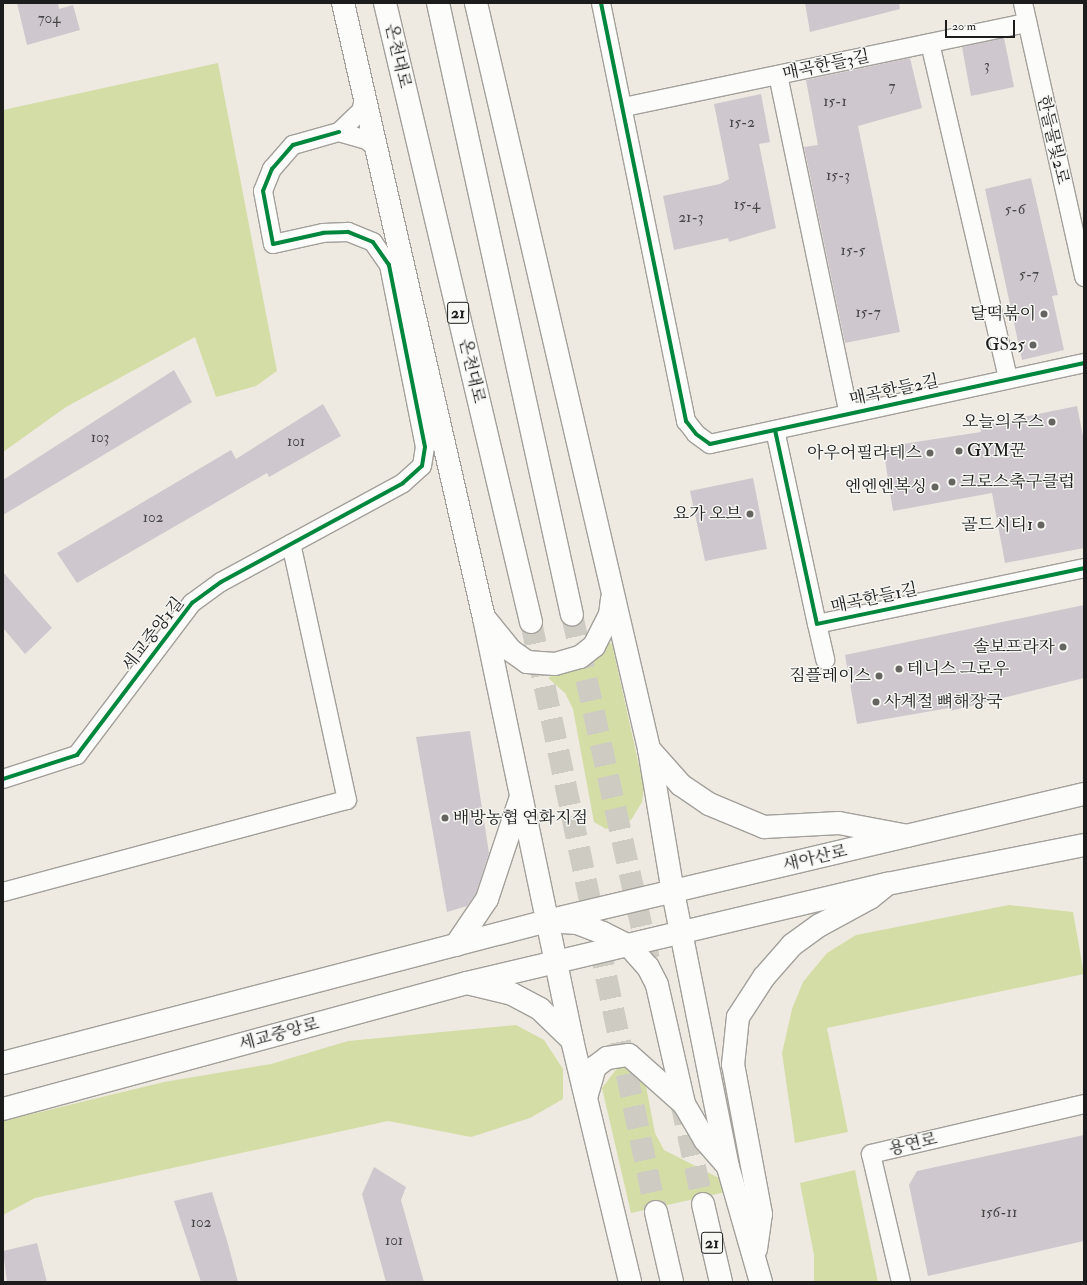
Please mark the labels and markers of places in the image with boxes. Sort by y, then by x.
place label: 달떡볶이 [970,304,1036,324]
marker: 달떡볶이 [1039,309,1049,319]
place label: GS25 [985,335,1025,355]
marker: GS25 [1028,340,1038,350]
place label: 오늘의주스 [962,412,1044,432]
marker: 오늘의주스 [1047,417,1057,427]
place label: GYM꾼 [967,441,1026,461]
place label: 아우어필라테스 [807,443,922,463]
marker: GYM꾼 [954,446,964,456]
marker: 아우어필라테스 [925,448,935,458]
place label: 크로스축구클럽 [960,472,1075,492]
place label: 엔엔엔복싱 [845,477,927,497]
marker: 크로스축구클럽 [947,477,957,487]
marker: 엔엔엔복싱 [930,482,940,492]
place label: 요가 오브 [673,504,742,524]
marker: 요가 오브 [745,509,755,519]
place label: 골드시티1 [961,515,1033,535]
marker: 골드시티1 [1036,520,1046,530]
place label: 솔보프라자 [973,637,1055,657]
marker: 솔보프라자 [1058,642,1068,652]
place label: 테니스 그로우 [907,659,1009,679]
marker: 테니스 그로우 [894,664,904,674]
place label: 짐플레이스 [789,666,871,686]
marker: 짐플레이스 [874,671,884,681]
place label: 사계절 뼈해장국 [884,692,1003,712]
marker: 사계절 뼈해장국 [871,697,881,707]
place label: 배방농협 연화지점 [453,808,588,828]
marker: 배방농협 연화지점 [440,813,450,823]

